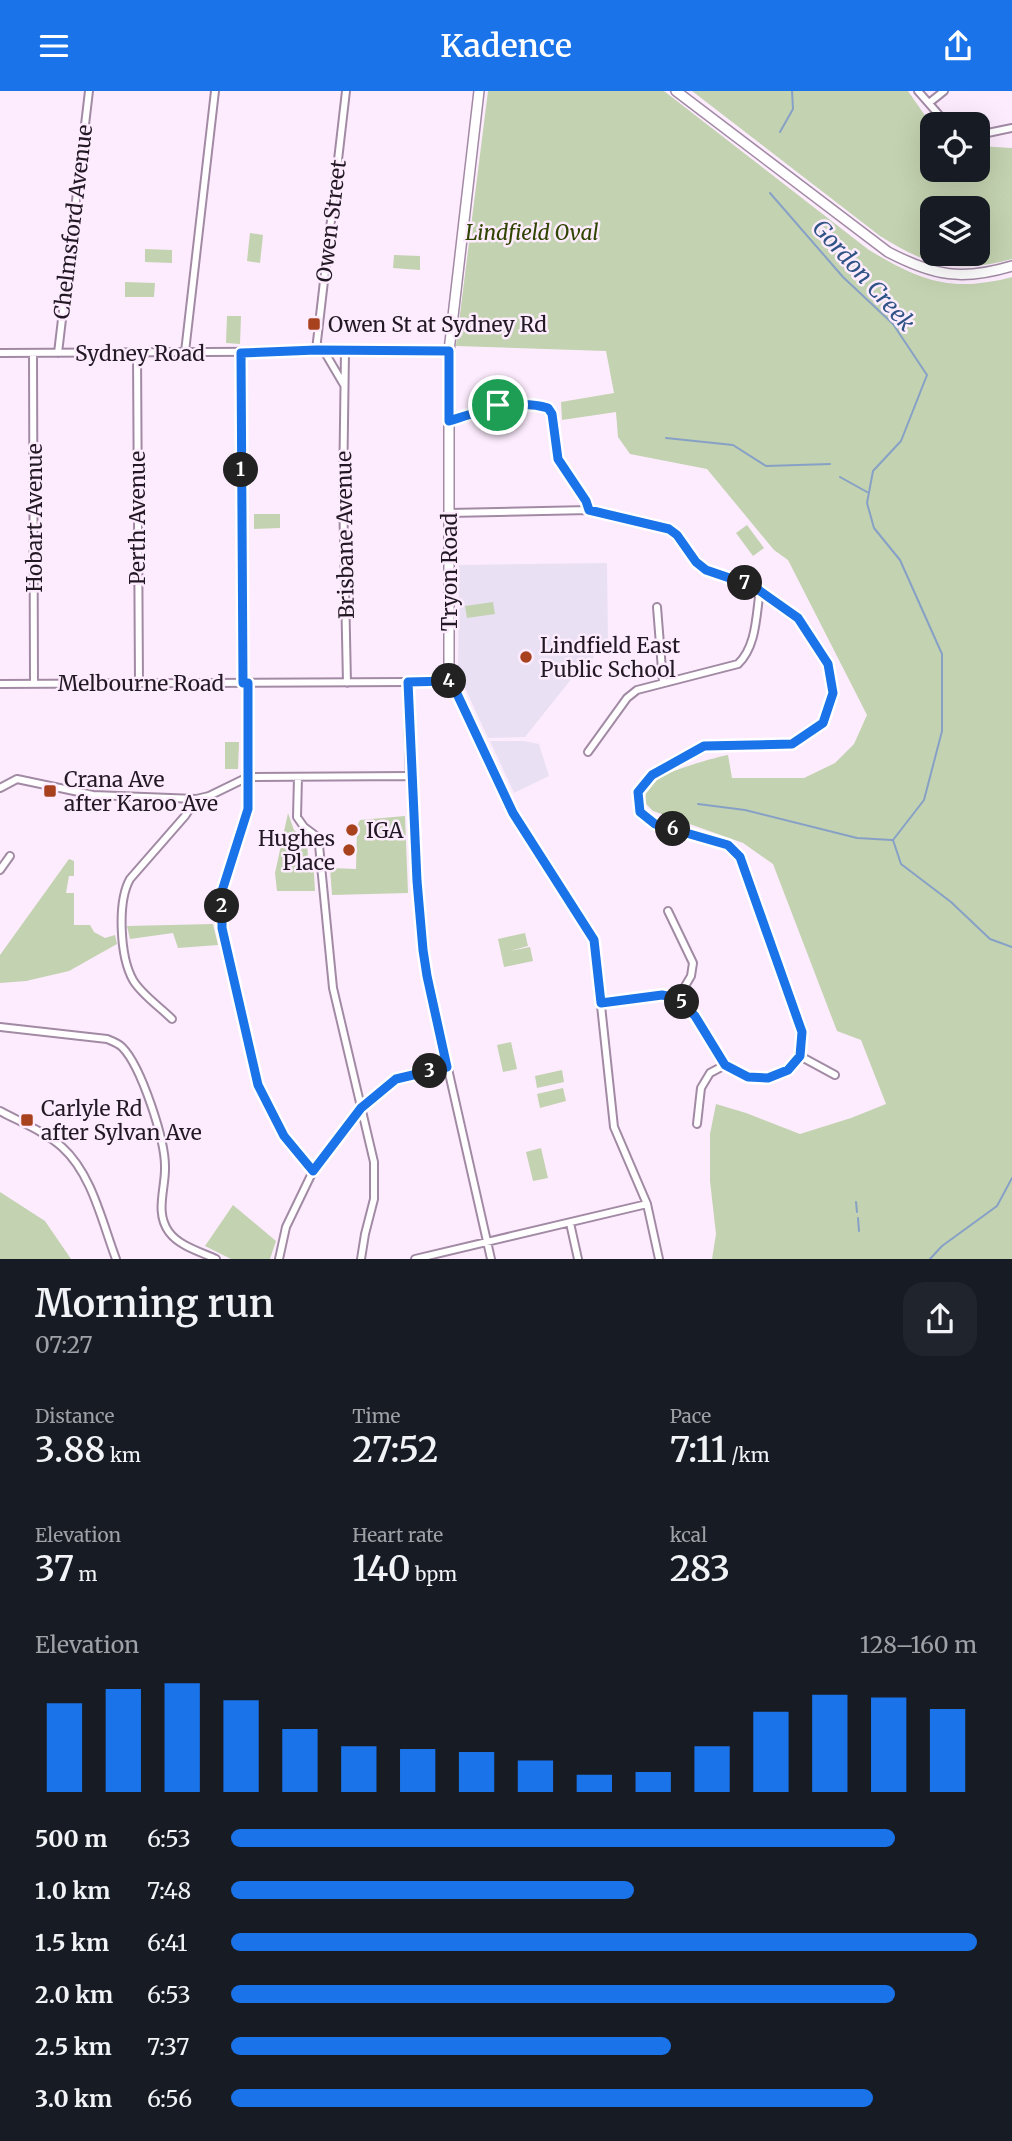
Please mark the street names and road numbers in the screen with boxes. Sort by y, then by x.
street label: Chelmsford Avenue [48,123,98,321]
street label: Owen Street [310,158,352,284]
street label: Sydney Road [75,340,205,367]
street label: Hobart Avenue [21,443,48,593]
street label: Perth Avenue [124,451,151,585]
street label: Brisbane Avenue [330,451,360,619]
street label: Tryon Road [436,512,463,631]
street label: Melbourne Road [58,670,225,697]

